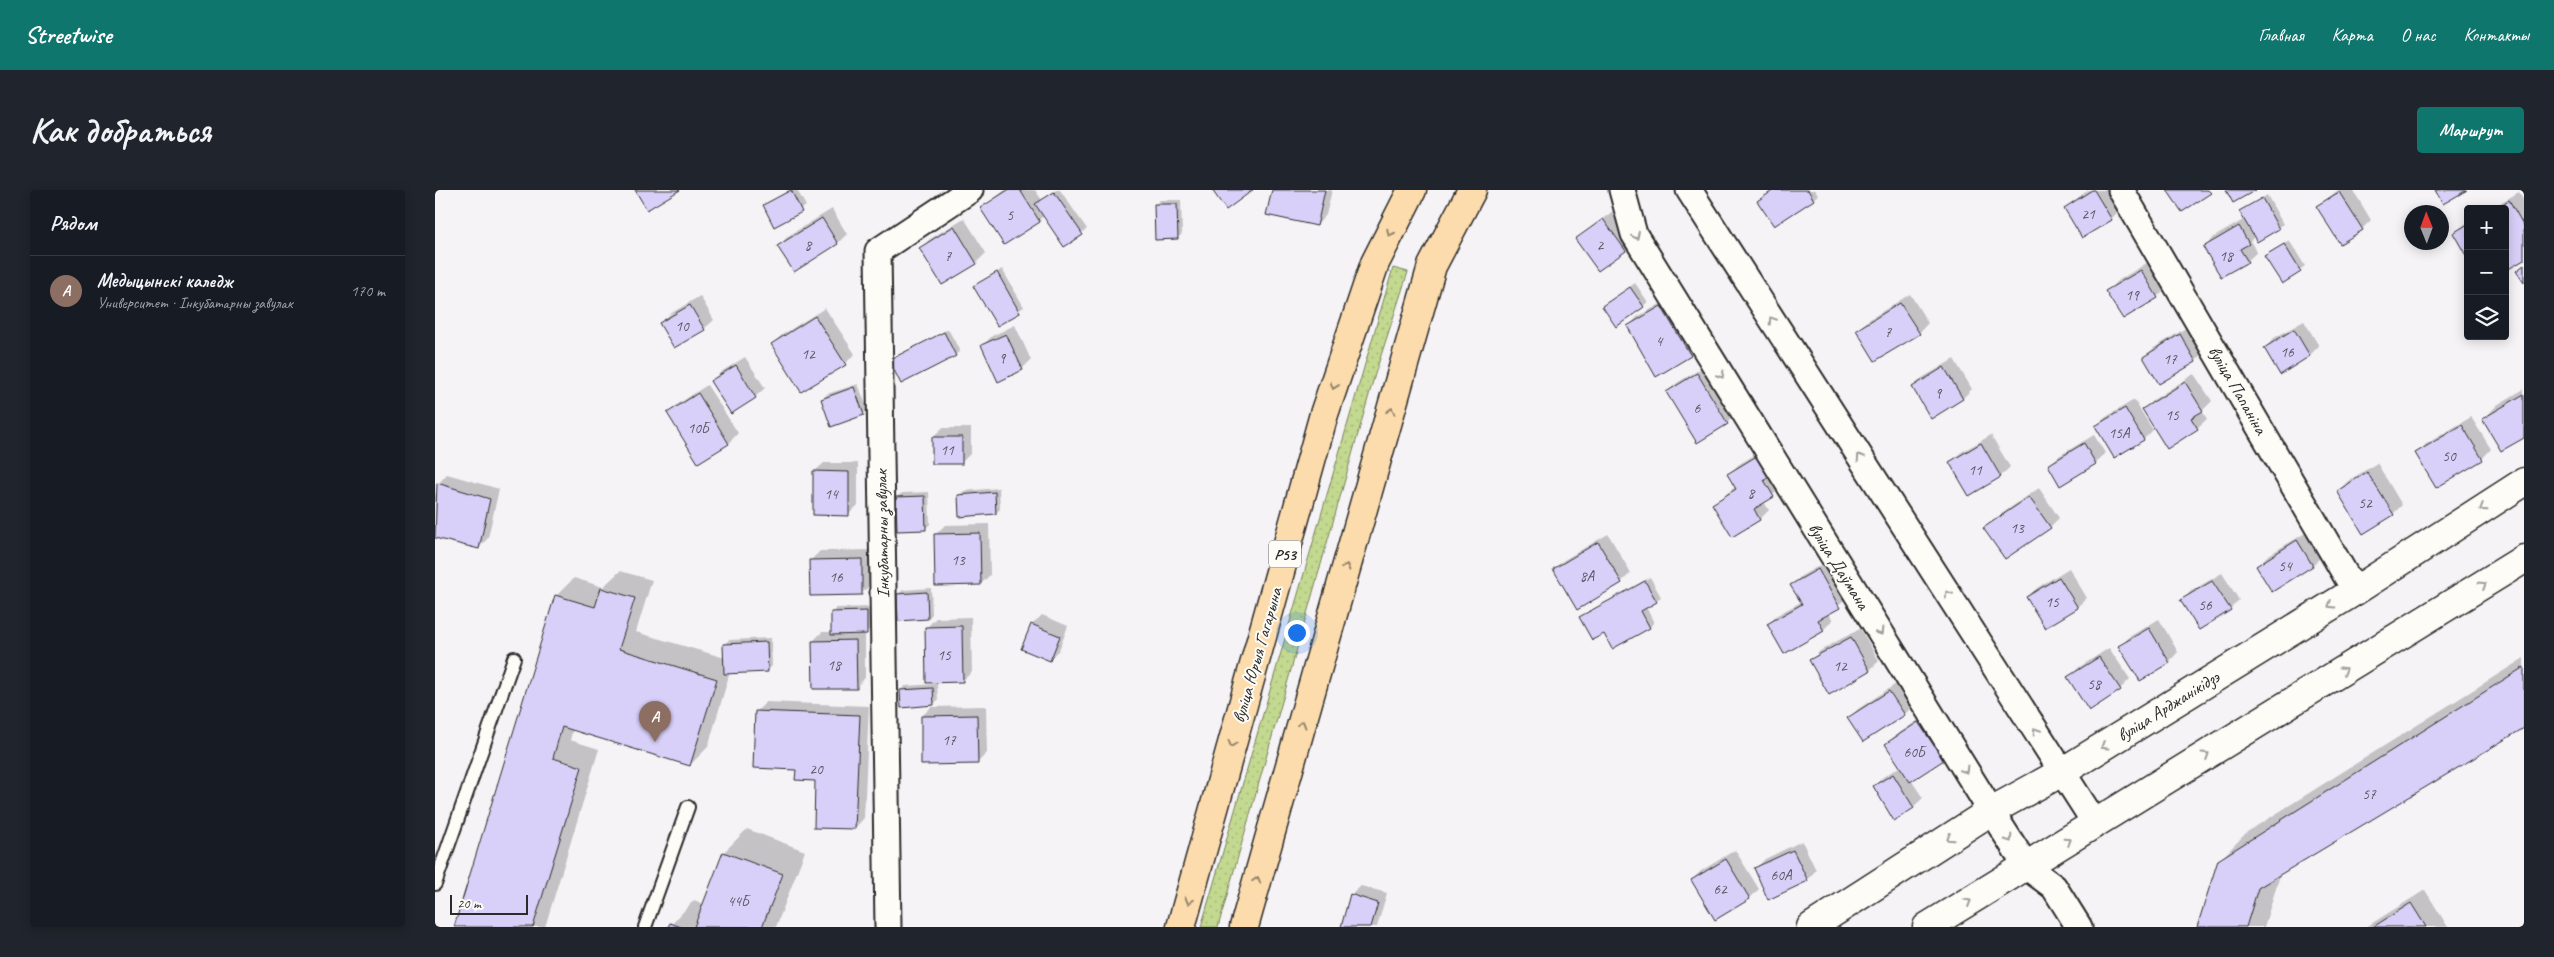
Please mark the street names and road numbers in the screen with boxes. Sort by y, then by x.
street label: вуліца Папаніна [2204,342,2273,439]
street label: Інкубатарны завулак [870,467,895,598]
street label: вуліца Даўмана [1804,519,1875,615]
road number: Р53 [1269,540,1301,568]
street label: вуліца Юрыя Гагарына [1227,584,1287,725]
street label: вуліца Арджанікідзэ [2113,665,2225,747]

